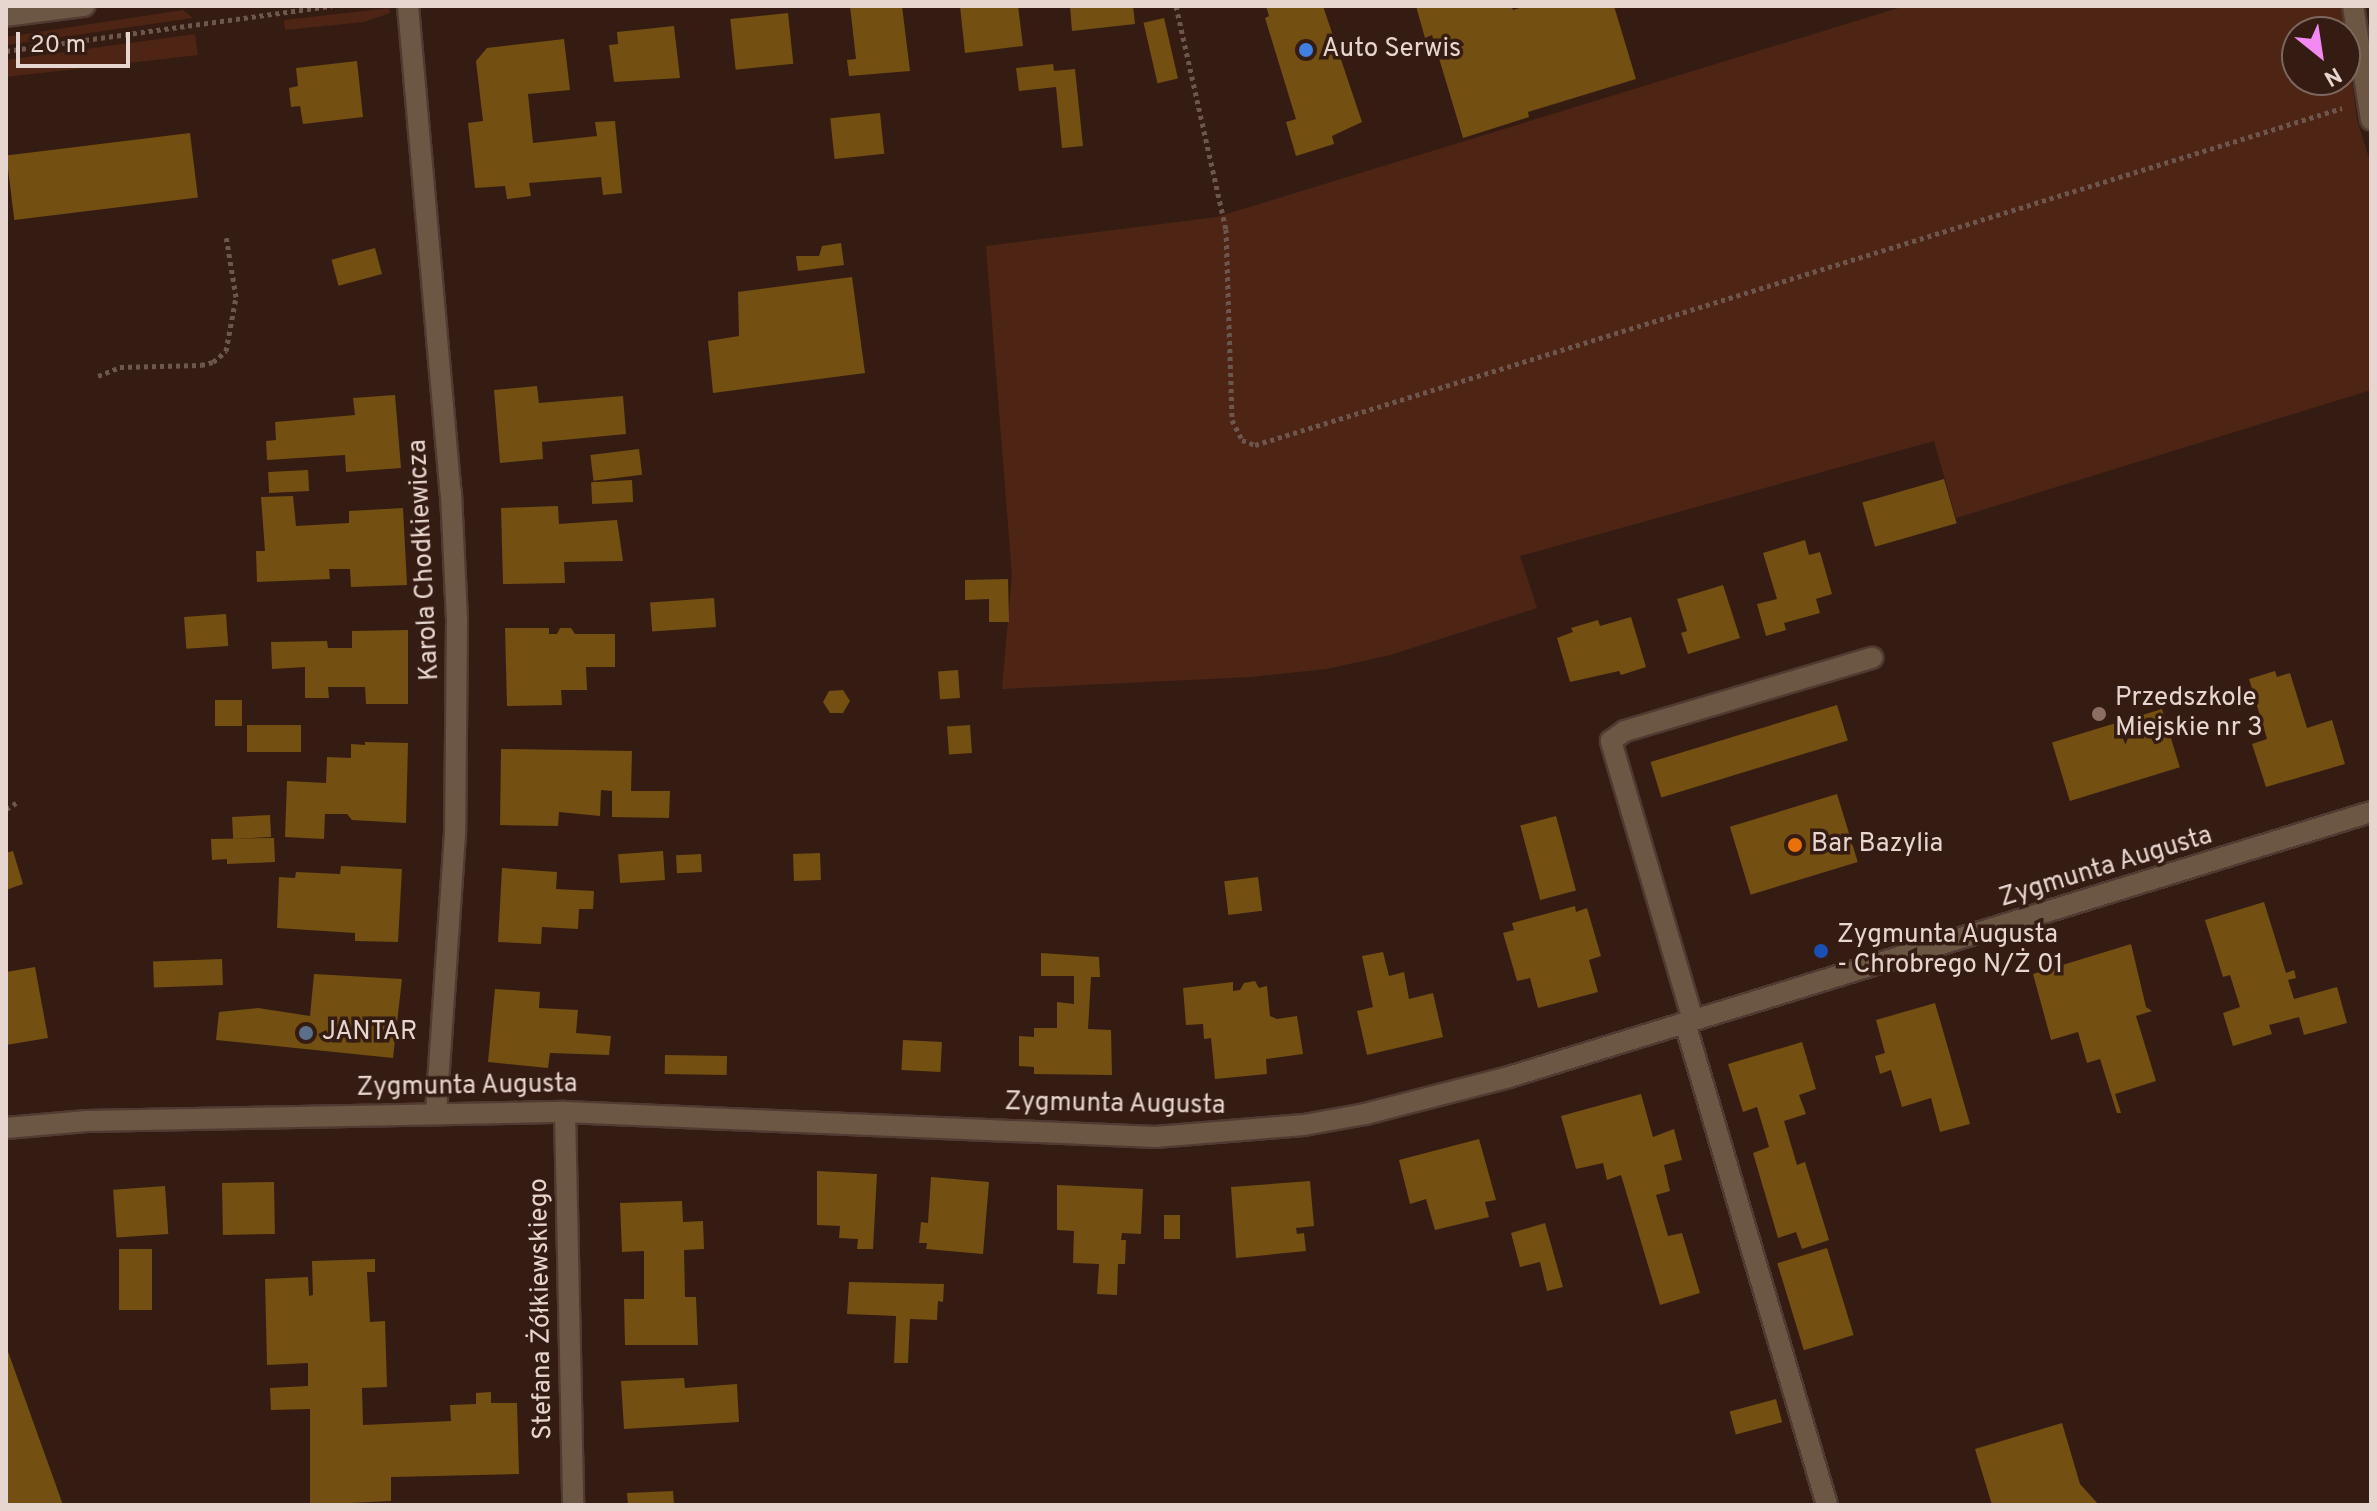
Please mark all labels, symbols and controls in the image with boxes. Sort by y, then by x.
scale bar [20,16,134,66]
north arrow [2281,16,2361,96]
text: 20 m [30,31,86,61]
place label: Auto Serwis [1322,34,1461,66]
marker: Auto Serwis [1297,41,1315,59]
text: N [2319,60,2346,91]
street label: Karola Chodkiewicza [403,439,447,681]
place label: Przedszkole Miejskie nr 3 [2115,683,2263,744]
marker: Przedszkole Miejskie nr 3 [2090,705,2108,723]
street label: Zygmunta Augusta [1995,821,2217,915]
place label: Bar Bazylia [1811,829,1943,861]
marker: Bar Bazylia [1786,836,1804,854]
place label: Zygmunta Augusta - Chrobrego N/Ż 01 [1837,920,2063,982]
marker: Zygmunta Augusta - Chrobrego N/Ż 01 [1812,942,1830,960]
place label: JANTAR [322,1017,417,1049]
marker: JANTAR [297,1024,315,1042]
street label: Zygmunta Augusta [356,1069,578,1105]
street label: Zygmunta Augusta [1004,1087,1226,1123]
street label: Stefana Żółkiewskiego [524,1178,560,1440]

